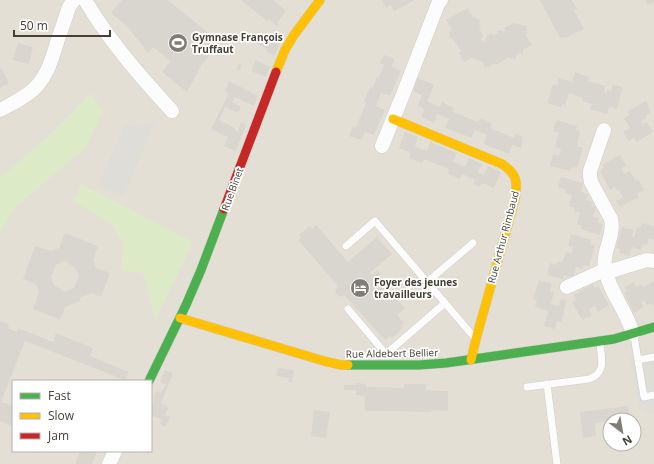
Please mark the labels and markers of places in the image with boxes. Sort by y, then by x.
place label: Gymnase François Truffaut [192,30,283,56]
sports icon: Gymnase François Truffaut [167,32,189,54]
place label: Foyer des jeunes travailleurs [374,275,457,301]
hotel icon: Foyer des jeunes travailleurs [349,277,371,299]

